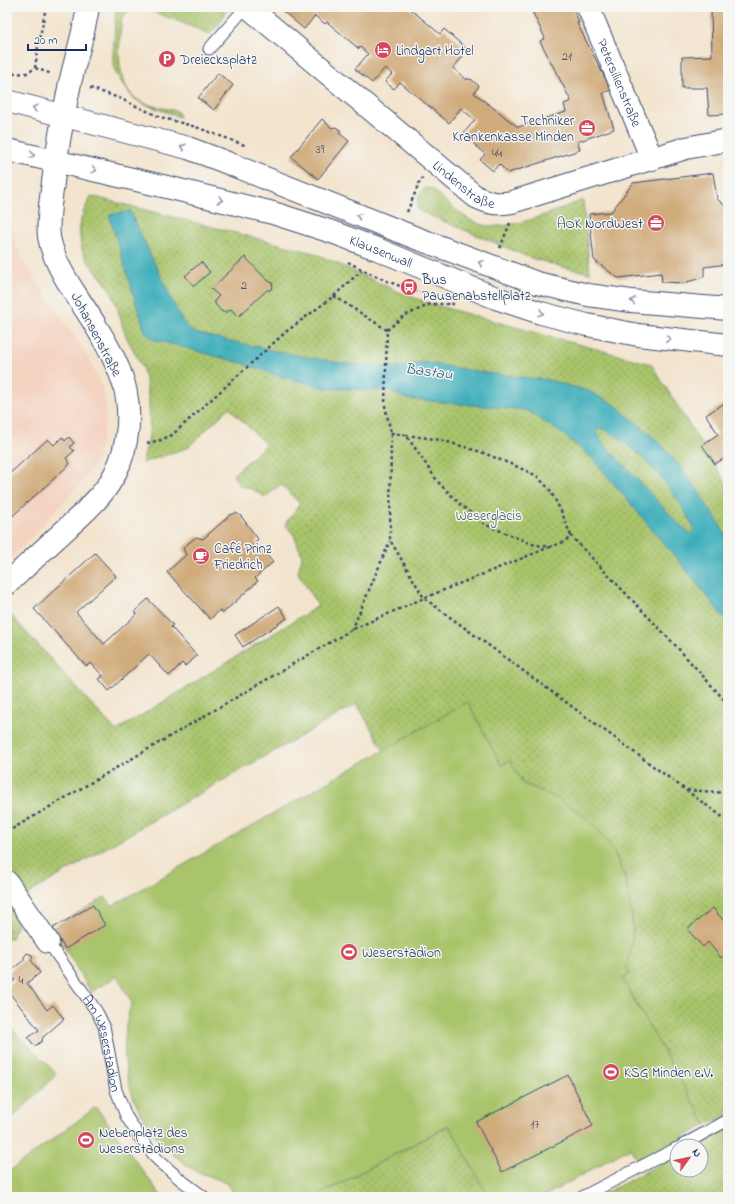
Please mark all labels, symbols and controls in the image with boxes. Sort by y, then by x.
scale bar [28,26,86,52]
text: 20 m [34,32,57,50]
street label: Petersilienstraße [591,36,647,131]
hotel icon: Lindgart Hotel [373,40,393,60]
place label: Lindgart Hotel [396,41,474,63]
house number: 21 [562,48,572,66]
parking icon: Dreiecksplatz [157,49,177,69]
place label: Dreiecksplatz [179,50,257,71]
one-way arrow [32,105,38,113]
place label: Techniker Krankenkasse Minden [452,111,575,148]
office icon: Techniker Krankenkasse Minden [577,118,597,138]
house number: 39 [316,141,325,159]
one-way arrow [180,143,187,152]
house number: 44 [492,145,502,163]
one-way arrow [28,151,35,159]
street label: Lindenstraße [427,156,497,215]
one-way arrow [91,165,97,173]
one-way arrow [217,195,224,204]
one-way arrow [356,213,364,221]
office icon: AOK NordWest [646,213,666,233]
place label: AOK NordWest [557,214,643,235]
street label: Klausenwall [346,230,415,274]
one-way arrow [477,259,484,267]
place label: Bus Pausenabstellplatz [421,270,531,307]
house number: 2 [241,277,247,295]
bus stop icon: Bus Pausenabstellplatz [399,277,419,297]
street label: Johansenstraße [65,289,127,381]
one-way arrow [630,297,636,306]
one-way arrow [537,308,544,317]
one-way arrow [665,334,671,343]
water label: Bastau [404,358,454,386]
park label: Weserglacis [456,506,522,528]
place label: Café Prinz Friedrich [213,539,272,576]
cafe icon: Café Prinz Friedrich [191,546,211,566]
sports icon: Weserstadion [339,942,359,962]
place label: Weserstadion [362,943,441,964]
house number: 4 [19,972,24,990]
street label: Am Weserstadion [76,991,125,1094]
sports icon: KSG Minden e.V. [601,1062,621,1082]
place label: KSG Minden e.V. [624,1063,713,1084]
house number: 17 [531,1116,539,1134]
place label: Nebenplatz des Weserstadions [99,1123,188,1160]
sports icon: Nebenplatz des Weserstadions [76,1130,96,1150]
north arrow [669,1138,709,1178]
text: N [688,1146,705,1161]

